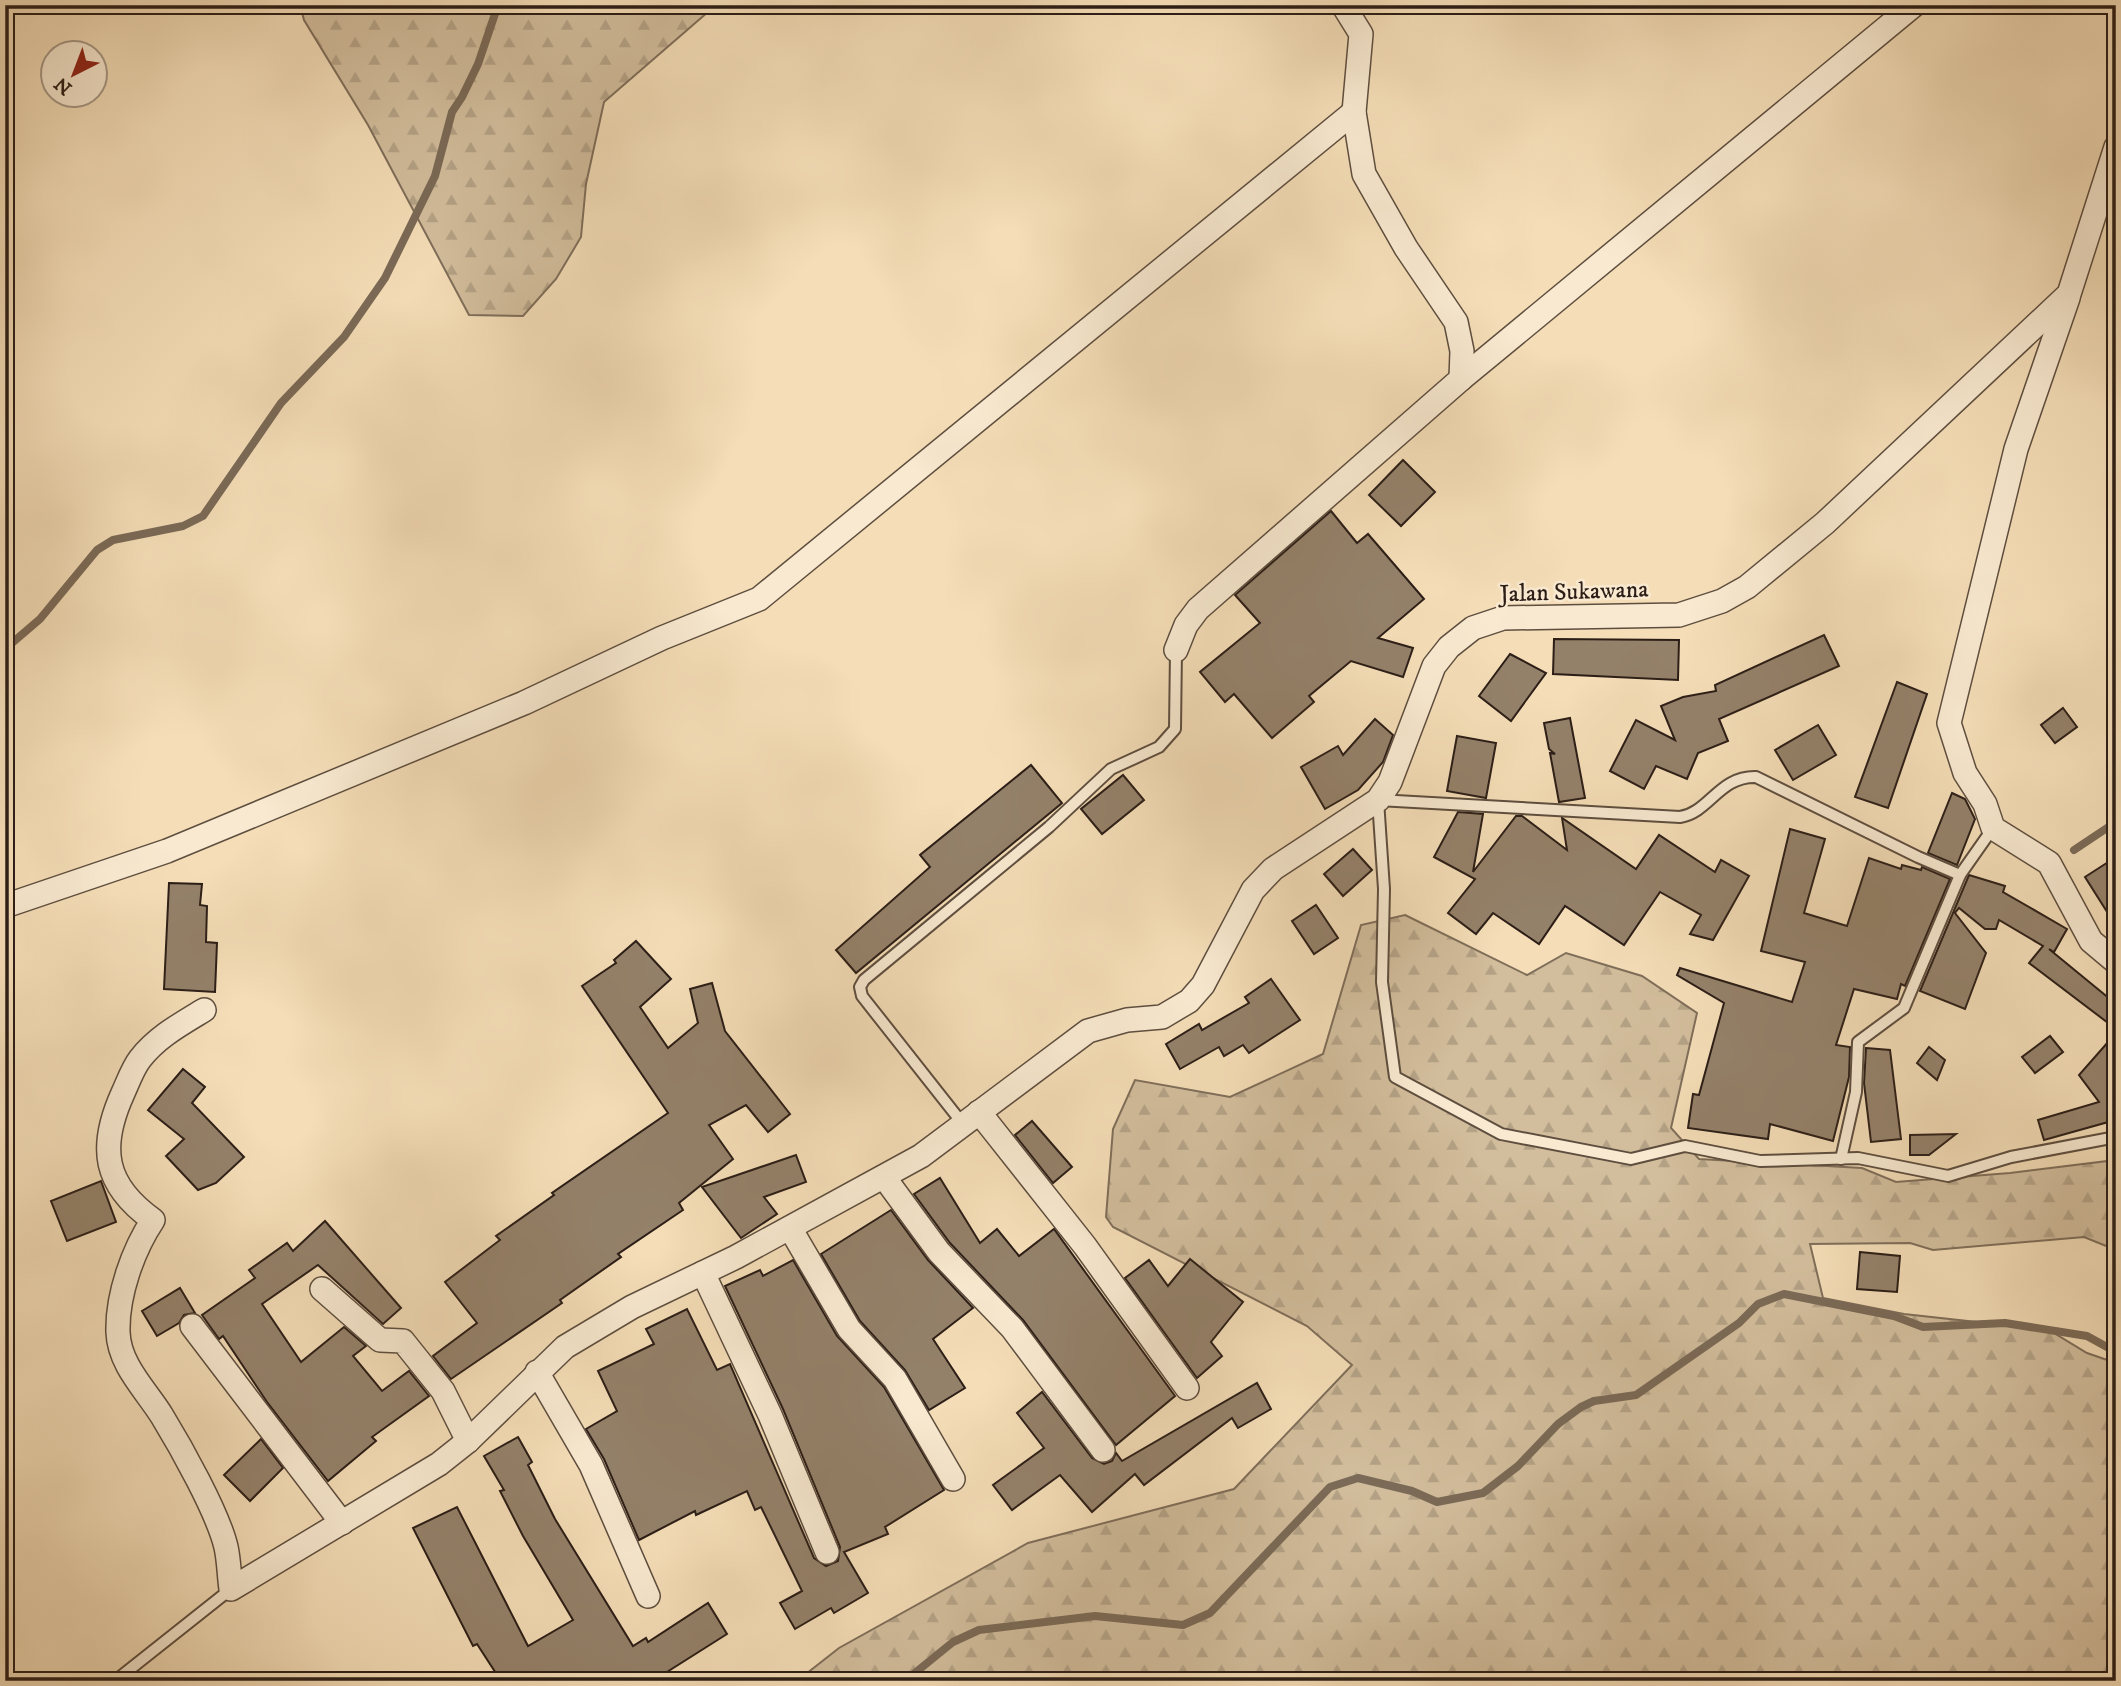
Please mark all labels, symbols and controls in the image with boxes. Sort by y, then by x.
north arrow [38,38,108,108]
text: N [50,71,77,99]
street label: Jalan Sukawana [1497,574,1650,610]

